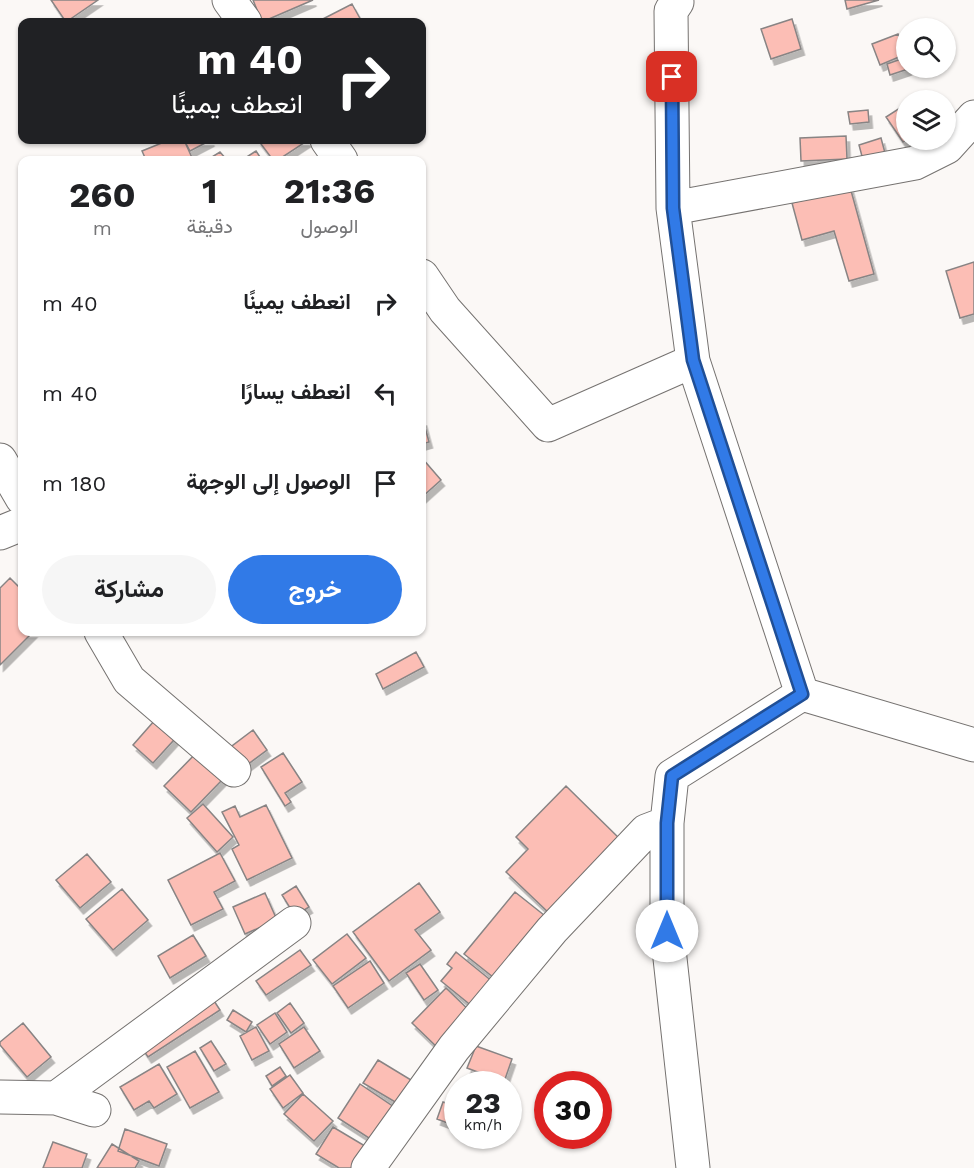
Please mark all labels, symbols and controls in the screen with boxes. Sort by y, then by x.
map controls [896,18,956,150]
button: search [896,18,956,78]
text: 40 m [197,35,303,84]
icon: right [324,42,402,120]
pin [646,51,697,102]
icon: arrive [655,60,688,93]
text: انعطف يمينًا [171,88,303,120]
button: layers [896,90,956,150]
text: 1 [202,170,217,212]
text: 21:36 [284,170,375,212]
text: 260 [69,174,136,216]
text: دقيقة [187,214,233,238]
text: الوصول [301,214,358,238]
text: m [93,216,112,240]
icon: right [369,287,402,320]
text: انعطف يمينًا [243,289,351,314]
text: 40 m [42,291,98,316]
icon: left [369,377,402,410]
text: انعطف يسارًا [241,379,351,404]
text: 40 m [42,381,98,406]
icon: arrive [369,467,402,500]
text: الوصول إلى الوجهة [186,469,351,494]
text: 180 m [42,471,106,496]
button: مشاركة [42,555,216,624]
button: خروج [228,555,402,624]
position arrow [635,899,699,963]
speed limit sign: 30 [534,1071,612,1149]
text: 23 [465,1085,501,1120]
text: km/h [464,1116,502,1134]

